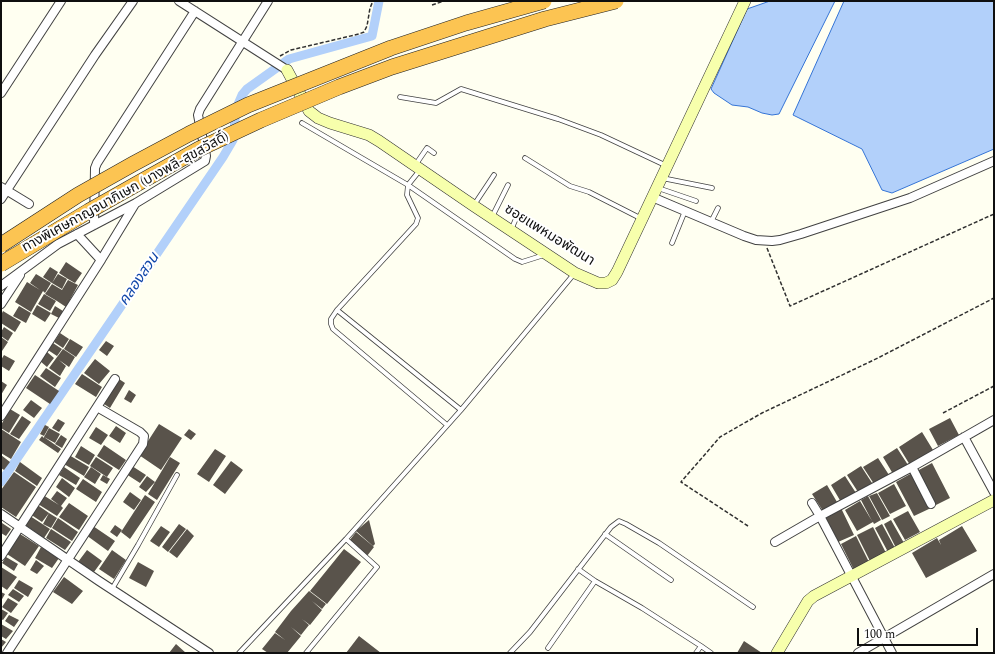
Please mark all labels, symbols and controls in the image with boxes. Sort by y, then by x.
street label: ทางพิเศษกาญจนาภิเษก (บางพลี-สุขสวัสดิ์) [20,129,232,257]
street label: ซอยแพหมอพัฒนา [501,202,597,270]
water label: คลองสวน [116,250,164,310]
scale bar [859,620,980,646]
text: 100 m [864,625,895,644]

